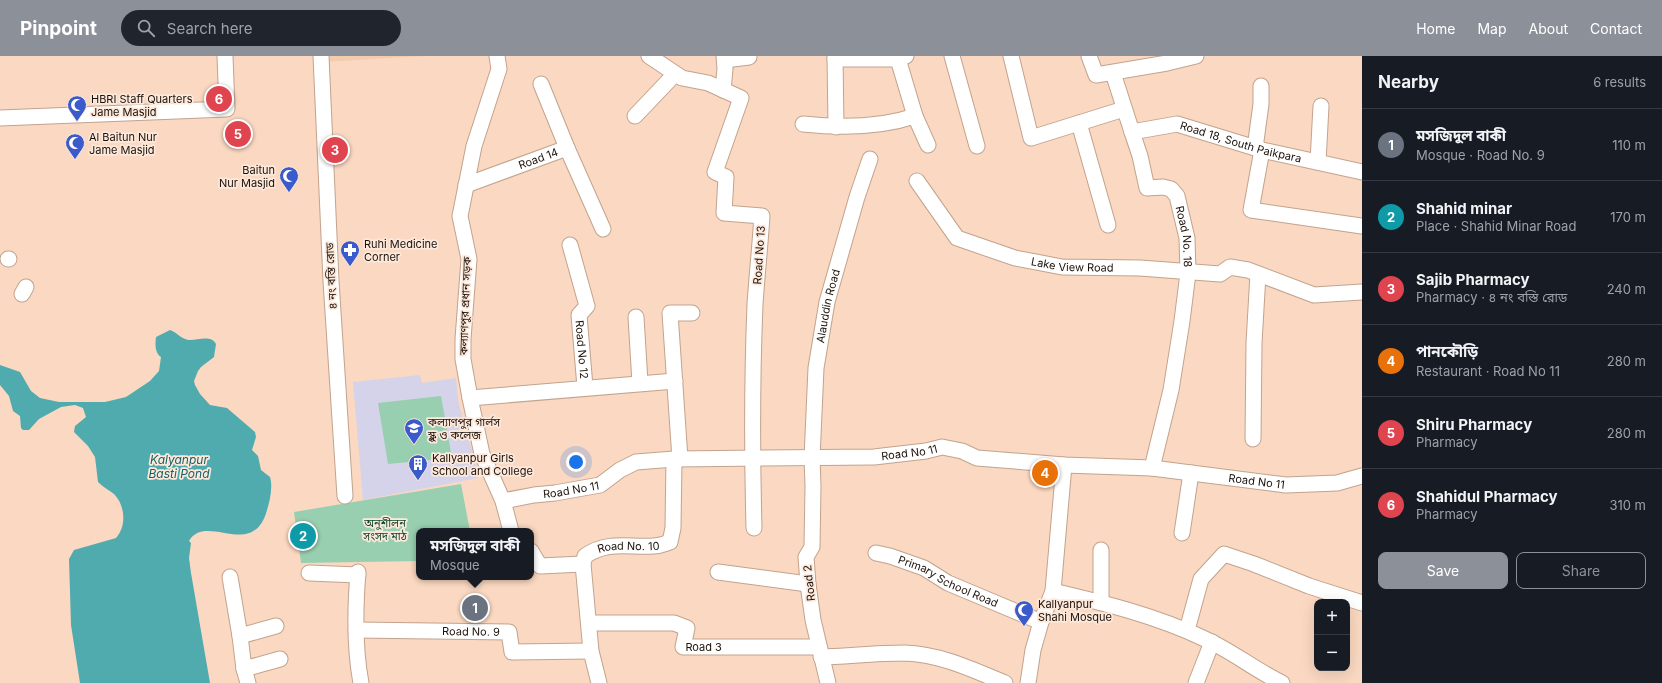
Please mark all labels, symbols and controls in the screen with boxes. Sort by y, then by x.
search box [121,10,401,46]
text: Pinpoint [20,17,97,40]
icon: search [135,17,157,39]
text: Search here [167,19,253,38]
text: Home [1416,20,1455,37]
text: Map [1477,20,1507,37]
text: About [1529,20,1568,37]
text: Contact [1590,20,1642,37]
text: Nearby [1378,72,1439,92]
text: 6 results [1593,74,1646,90]
pin: 6 [206,84,232,114]
place label: HBRI Staff Quarters Jame Masjid [91,92,193,119]
mosque icon: HBRI Staff Quarters Jame Masjid [66,94,88,122]
street label: Road 18, South Paikpara [1178,118,1303,165]
pin: 5 [225,119,251,149]
text: মসজিদুল বাকী [1416,126,1506,145]
place label: Al Baitun Nur Jame Masjid [89,130,157,157]
mosque icon: Al Baitun Nur Jame Masjid [64,132,86,160]
pin: 3 [322,135,348,165]
text: 1 [1388,137,1394,153]
text: 110 m [1612,137,1646,153]
street label: Road 14 [517,145,560,172]
text: Mosque · Road No. 9 [1416,147,1545,163]
place label: Baitun Nur Masjid [219,163,275,190]
mosque icon: Baitun Nur Masjid [278,165,300,193]
text: Shahid minar [1416,199,1512,218]
street label: Road No. 18 [1173,204,1195,268]
text: 2 [1387,209,1395,225]
text: 170 m [1610,209,1646,225]
text: Place · Shahid Minar Road [1416,218,1576,234]
street label: Road No 13 [750,225,768,285]
place label: Ruhi Medicine Corner [364,237,437,264]
pharmacy icon: Ruhi Medicine Corner [339,239,361,267]
street label: ৪ নং বস্তি রোড [322,242,340,310]
street label: Lake View Road [1030,254,1114,275]
street label: কল্যাণপুর প্রধান সড়ক [456,257,474,356]
street label: Alauddin Road [813,268,843,344]
text: Sajib Pharmacy [1416,270,1530,289]
text: 3 [1387,281,1395,297]
text: 240 m [1607,281,1646,297]
text: Pharmacy · ৪ নং বস্তি রোড [1416,289,1567,305]
street label: Road No 12 [572,320,591,379]
text: পানকৌড়ি [1416,342,1478,361]
text: 4 [1387,353,1395,369]
text: 280 m [1607,353,1646,369]
text: Restaurant · Road No 11 [1416,363,1560,379]
place label: কল্যাণপুর গার্লস স্কুল ও কলেজ [427,415,500,442]
text: Shiru Pharmacy [1416,415,1532,434]
school or university icon: কল্যাণপুর গার্লস স্কুল ও কলেজ [403,417,425,445]
text: 5 [1387,425,1395,441]
text: 280 m [1607,425,1646,441]
text: Pharmacy [1416,434,1478,450]
street label: Road No 11 [880,441,939,463]
place label: Kallyanpur Girls School and College [432,451,533,478]
water label: Kalyanpur Basti Pond [148,452,210,481]
your location [566,452,586,472]
building icon: Kallyanpur Girls School and College [407,453,429,481]
pin: 4 [1032,458,1058,488]
street label: Road No 11 [1228,471,1286,492]
street label: Road No 11 [542,478,600,501]
text: Shahidul Pharmacy [1416,487,1558,506]
text: 6 [1387,497,1395,513]
text: 310 m [1609,497,1646,513]
text: Pharmacy [1416,506,1478,522]
park label: অনুশীলন সংসদ মাঠ [362,516,408,543]
pin: 2 [290,521,316,551]
popup [416,528,534,580]
text: মসজিদুল বাকী [430,536,520,555]
street label: Road No. 10 [596,539,660,556]
street label: Primary School Road [896,552,1000,610]
button: Save [1378,552,1508,589]
button: Share [1516,552,1646,589]
text: Mosque [430,557,480,573]
street label: Road 2 [800,564,818,602]
pin: 1 [462,593,488,623]
place label: Kallyanpur Shahi Mosque [1038,597,1112,624]
mosque icon: Kallyanpur Shahi Mosque [1013,599,1035,627]
map controls [1314,599,1350,671]
button: + [1314,599,1350,635]
street label: Road No. 9 [442,624,500,639]
button: − [1314,635,1350,671]
street label: Road 3 [685,640,722,654]

